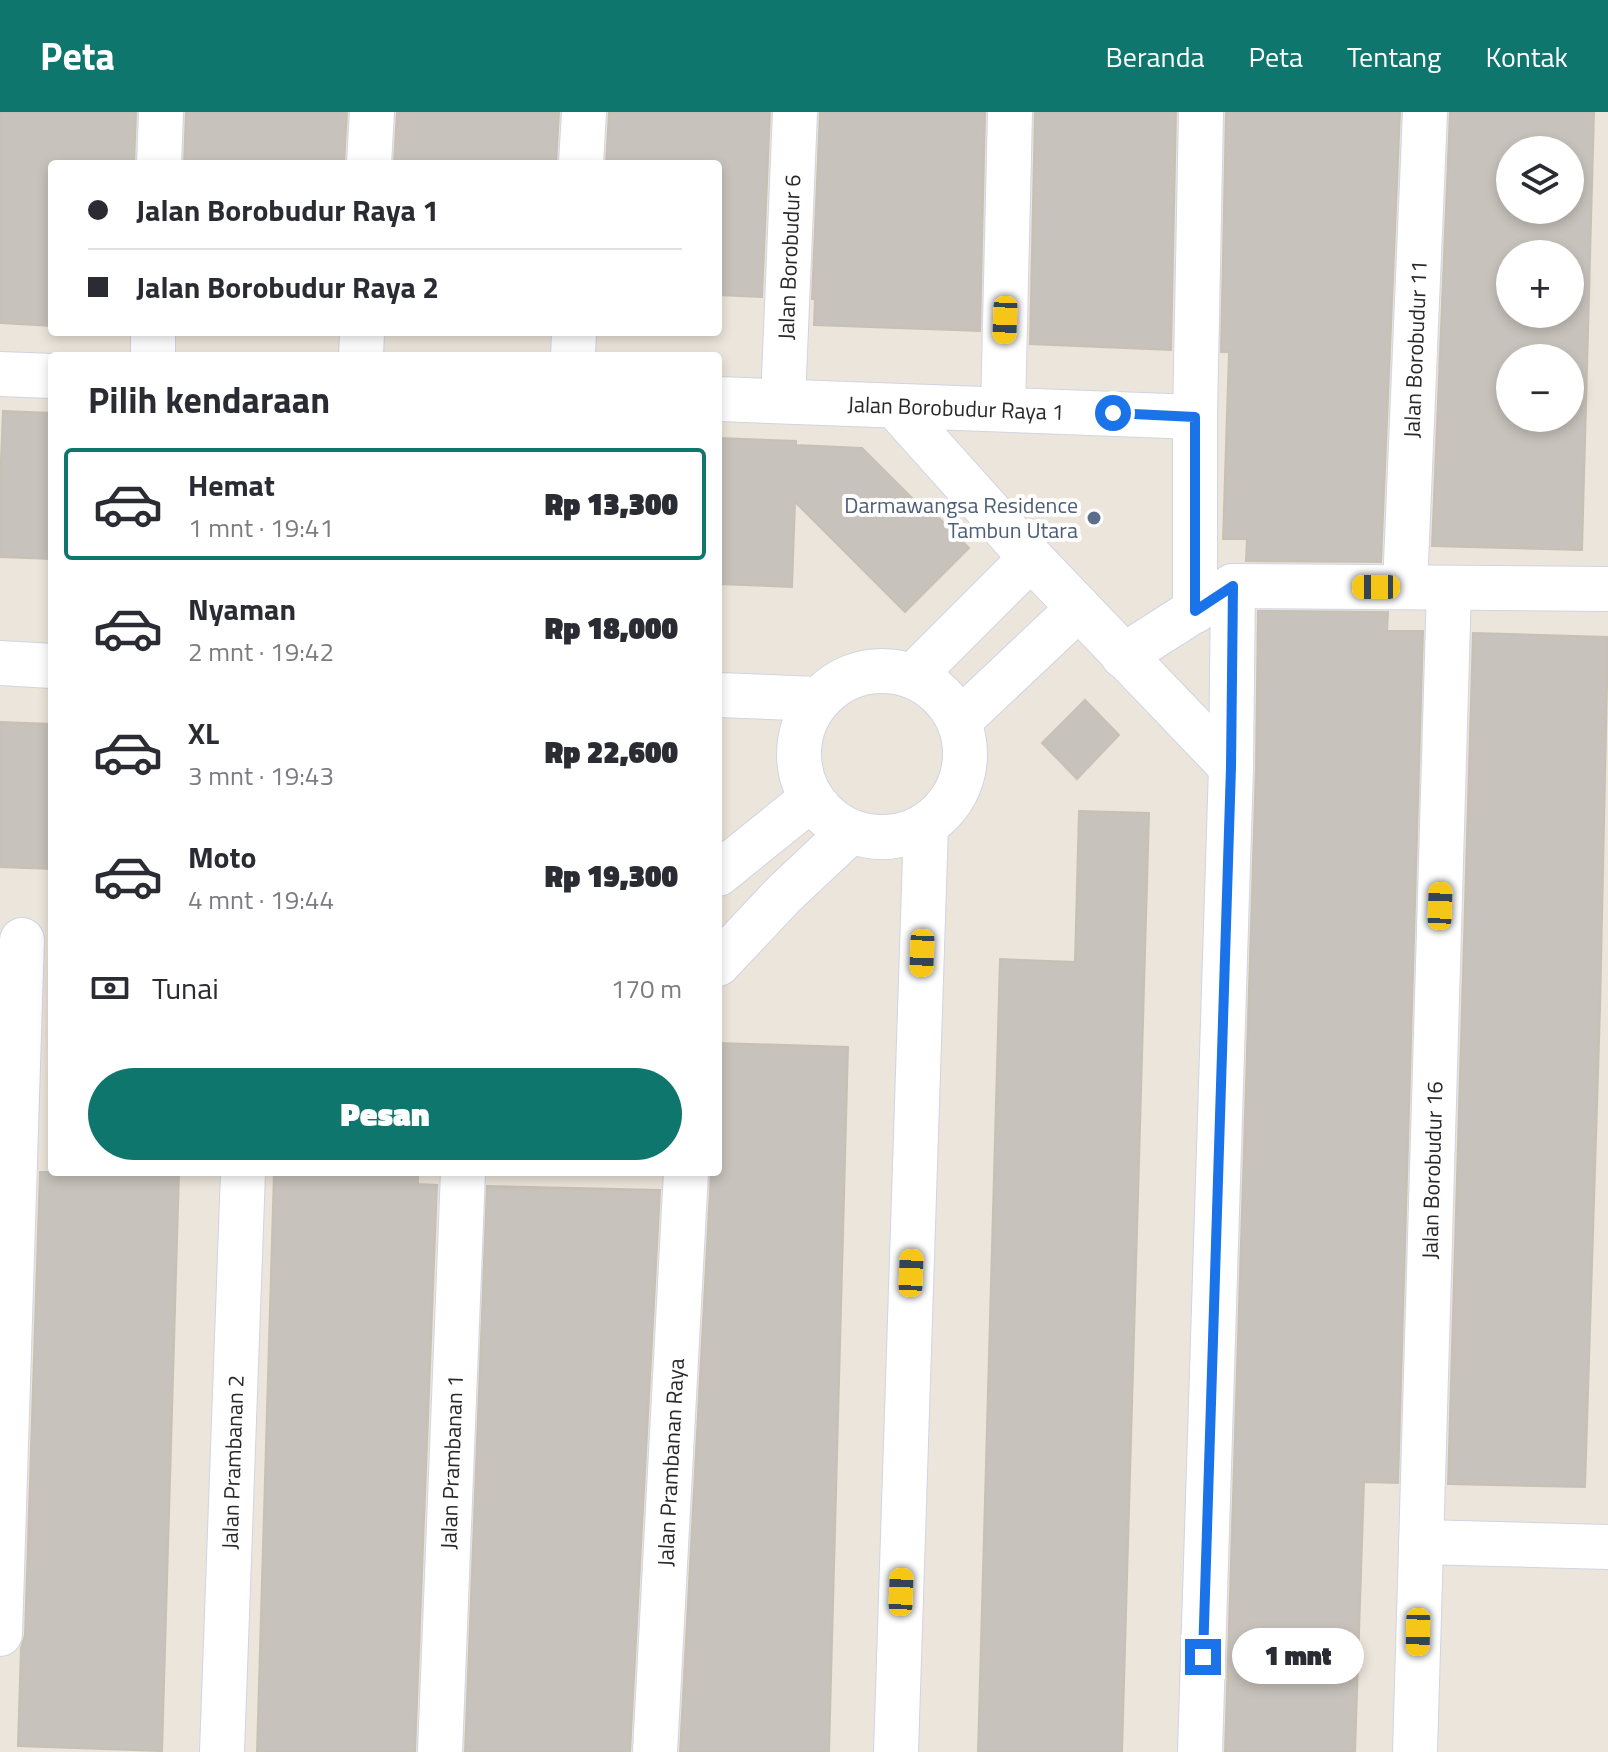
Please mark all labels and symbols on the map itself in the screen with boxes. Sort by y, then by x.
street label: Jalan Borobudur 6 [769,174,809,341]
street label: Jalan Borobudur 11 [1394,260,1436,439]
car [992,296,1018,344]
street label: Jalan Borobudur Raya 1 [847,387,1065,429]
route start [1095,395,1131,431]
place label: Darmawangsa Residence Tambun Utara [844,488,1078,547]
marker: Darmawangsa Residence Tambun Utara [1085,509,1103,527]
car [1352,575,1400,599]
car [1427,882,1453,930]
car [909,929,935,977]
street label: Jalan Borobudur 16 [1412,1081,1452,1260]
car [898,1249,924,1297]
street label: Jalan Prambanan Raya [648,1357,693,1567]
street label: Jalan Prambanan 2 [212,1374,253,1550]
street label: Jalan Prambanan 1 [431,1374,472,1550]
car [888,1568,914,1616]
car [1406,1608,1430,1656]
callout: 1 mnt [1231,1629,1363,1685]
route end [1185,1639,1221,1675]

